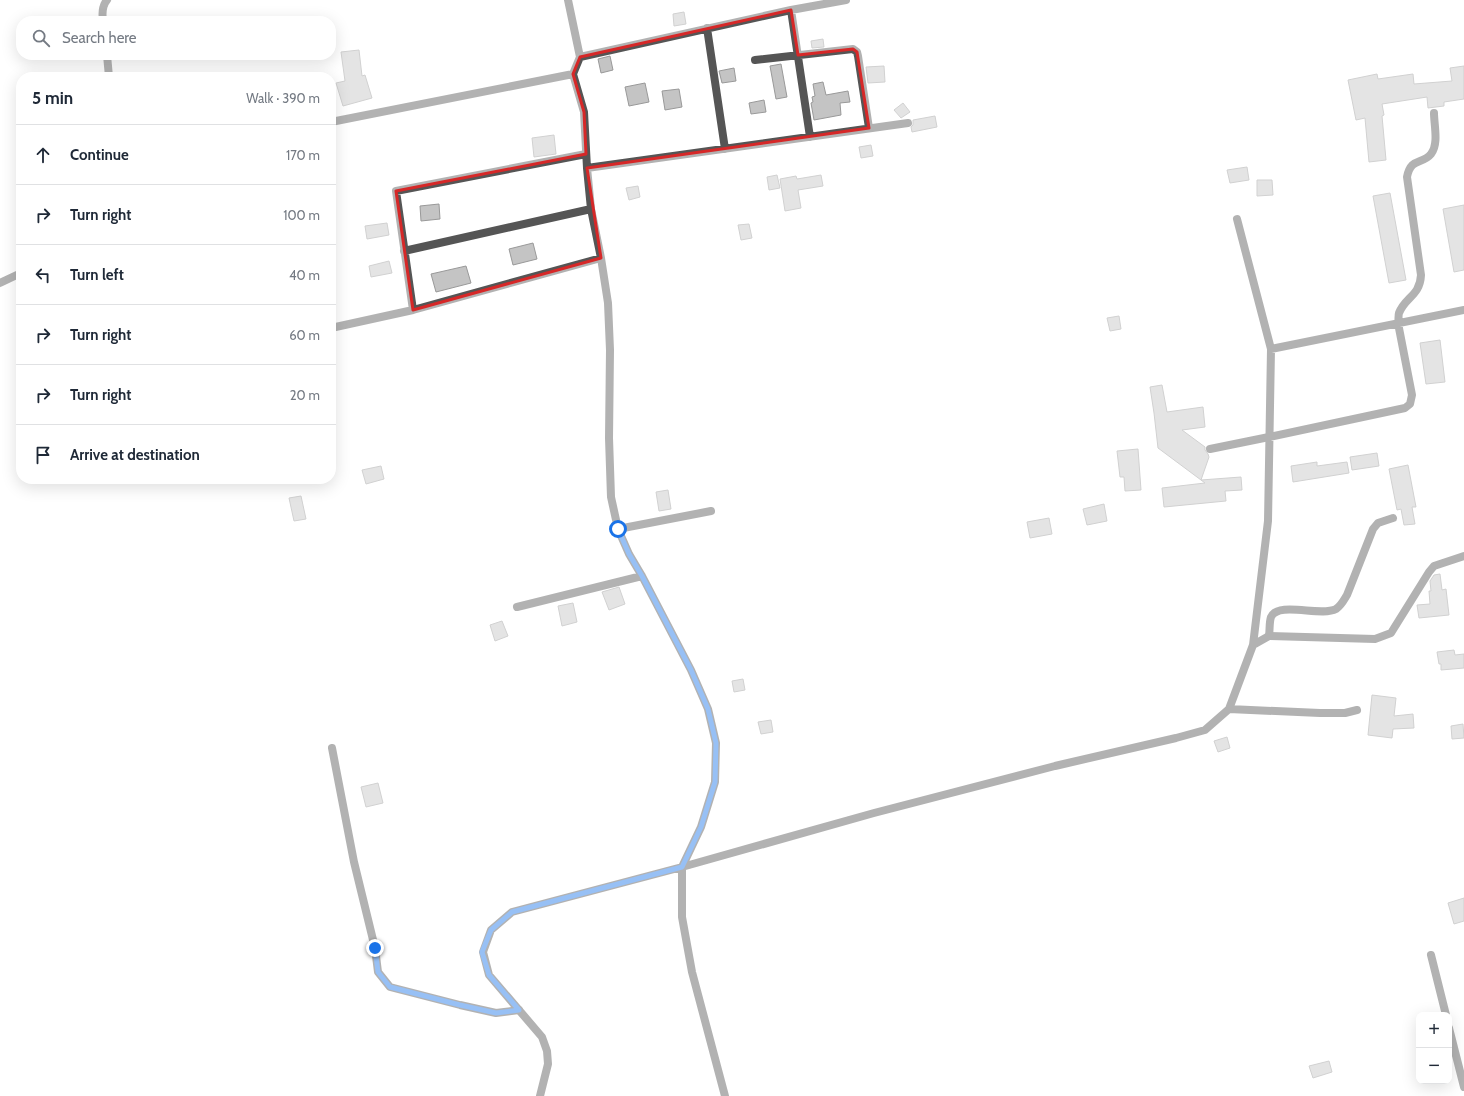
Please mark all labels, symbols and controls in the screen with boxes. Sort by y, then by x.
search box [16,16,336,60]
icon: search [30,27,52,49]
text: Search here [62,29,137,47]
text: 5 min [32,88,73,108]
text: Walk · 390 m [246,90,320,106]
icon: ahead [32,144,54,166]
text: Continue [70,146,129,164]
text: 170 m [286,147,320,163]
icon: right [32,204,54,226]
text: Turn right [70,206,131,224]
text: 100 m [283,207,320,223]
icon: left [32,264,54,286]
text: Turn left [70,266,124,284]
text: 40 m [289,267,320,283]
icon: right [32,324,54,346]
text: Turn right [70,326,131,344]
text: 60 m [289,327,320,343]
icon: right [32,384,54,406]
text: Turn right [70,386,131,404]
text: 20 m [290,387,320,403]
icon: arrive [32,444,54,466]
text: Arrive at destination [70,446,200,464]
route start [609,520,627,538]
route end [366,939,384,957]
map controls [1416,1012,1452,1084]
button: + [1416,1012,1452,1048]
button: − [1416,1048,1452,1084]

